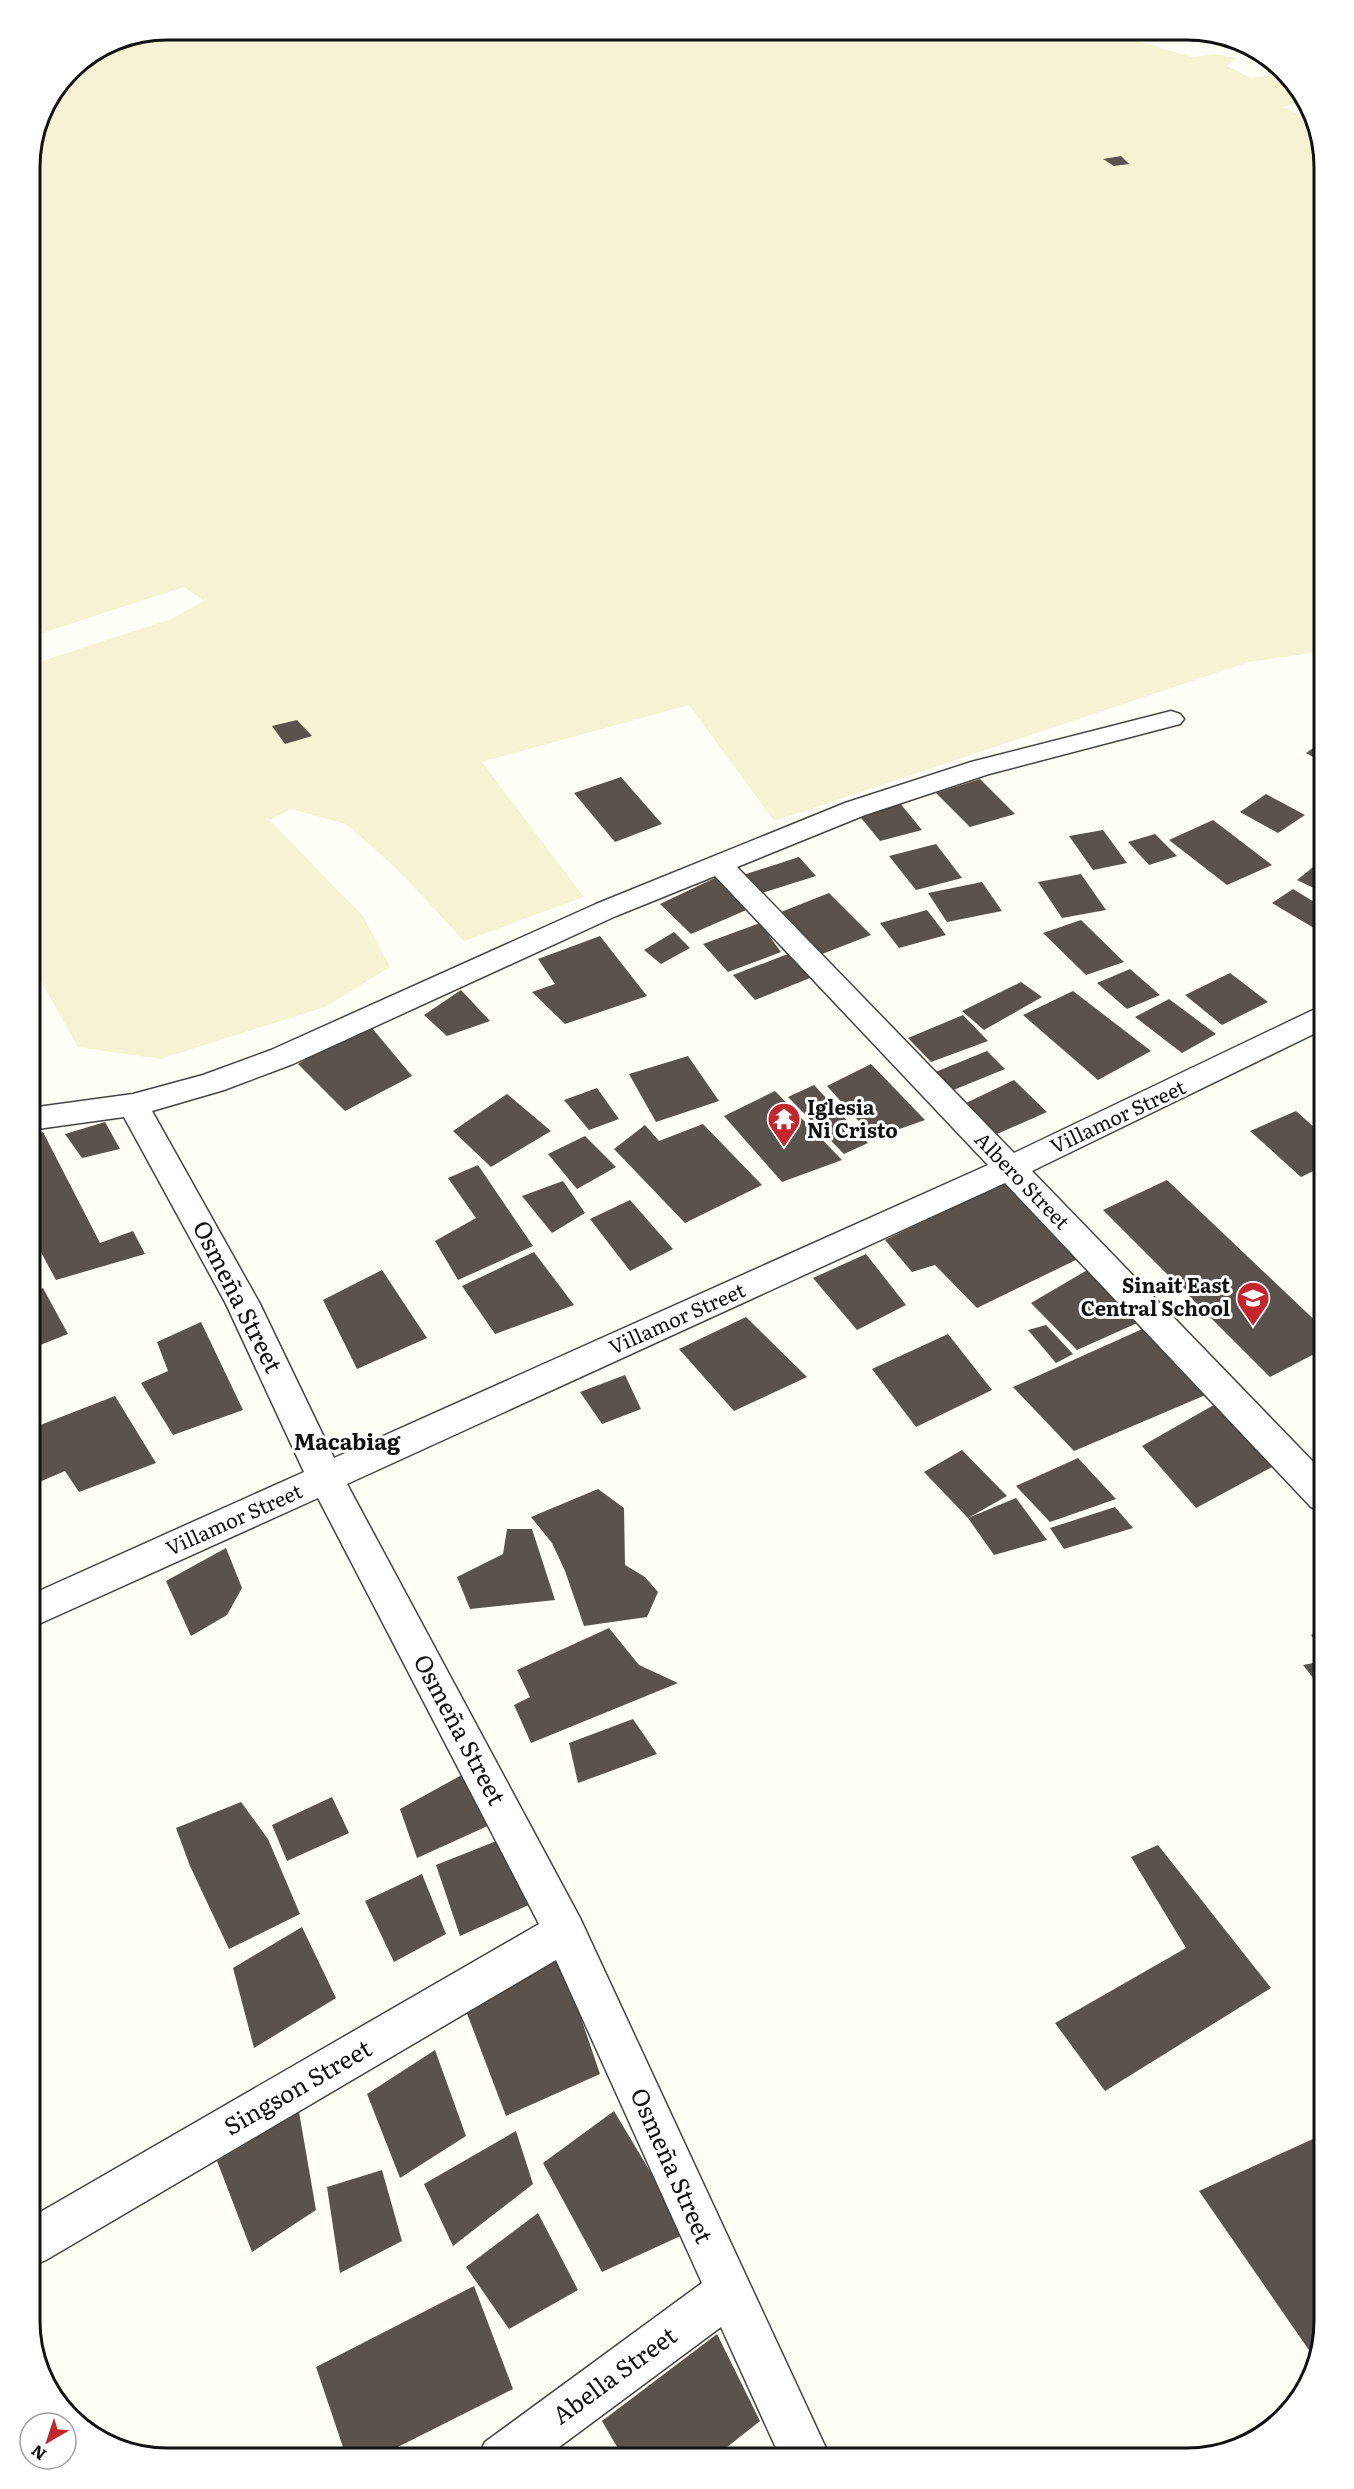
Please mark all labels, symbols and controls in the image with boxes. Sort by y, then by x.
street label: Villamor Street [1044,1071,1190,1160]
place label: Iglesia Ni Cristo [807,1091,898,1144]
temple icon: Iglesia Ni Cristo [766,1101,802,1148]
street label: Albero Street [969,1124,1078,1235]
street label: Osmeña Street [186,1214,293,1378]
place label: Sinait East Central School [1081,1269,1230,1322]
street label: Villamor Street [603,1274,749,1361]
school or university icon: Sinait East Central School [1235,1280,1271,1327]
district label: Macabiag [294,1424,401,1457]
street label: Villamor Street [160,1475,306,1562]
street label: Osmeña Street [407,1647,516,1811]
street label: Singson Street [216,2029,377,2142]
street label: Osmeña Street [623,2082,723,2249]
street label: Abella Street [544,2317,683,2431]
north arrow [18,2411,78,2471]
text: N [25,2440,51,2467]

